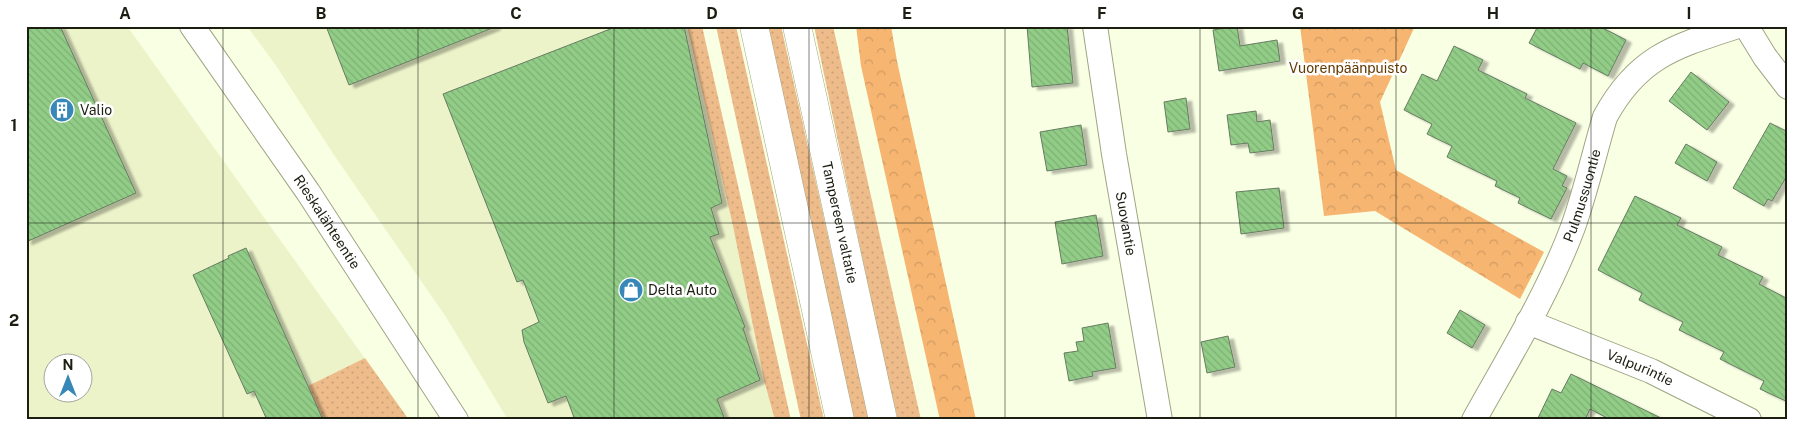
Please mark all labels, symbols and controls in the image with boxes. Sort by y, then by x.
text: A [119,4,131,23]
text: B [316,4,327,23]
text: C [510,4,522,23]
text: D [706,4,718,23]
text: E [902,4,912,23]
text: F [1097,4,1107,23]
text: G [1292,4,1304,23]
text: H [1487,4,1499,23]
text: I [1687,4,1691,23]
park label: Vuorenpäänpuisto [1289,60,1407,76]
building icon: Valio [49,97,75,123]
place label: Valio [80,102,112,118]
text: 1 [11,116,17,135]
street label: Pulmussuontie [1560,147,1604,244]
street label: Tampereen valtatie [819,160,861,285]
street label: Rieskalähteentie [291,172,364,272]
street label: Suovantie [1113,190,1139,257]
shop icon: Delta Auto [618,277,644,303]
place label: Delta Auto [648,282,717,298]
text: 2 [9,311,19,330]
street label: Valpurintie [1604,346,1676,389]
north arrow [42,354,92,404]
text: N [63,357,73,373]

